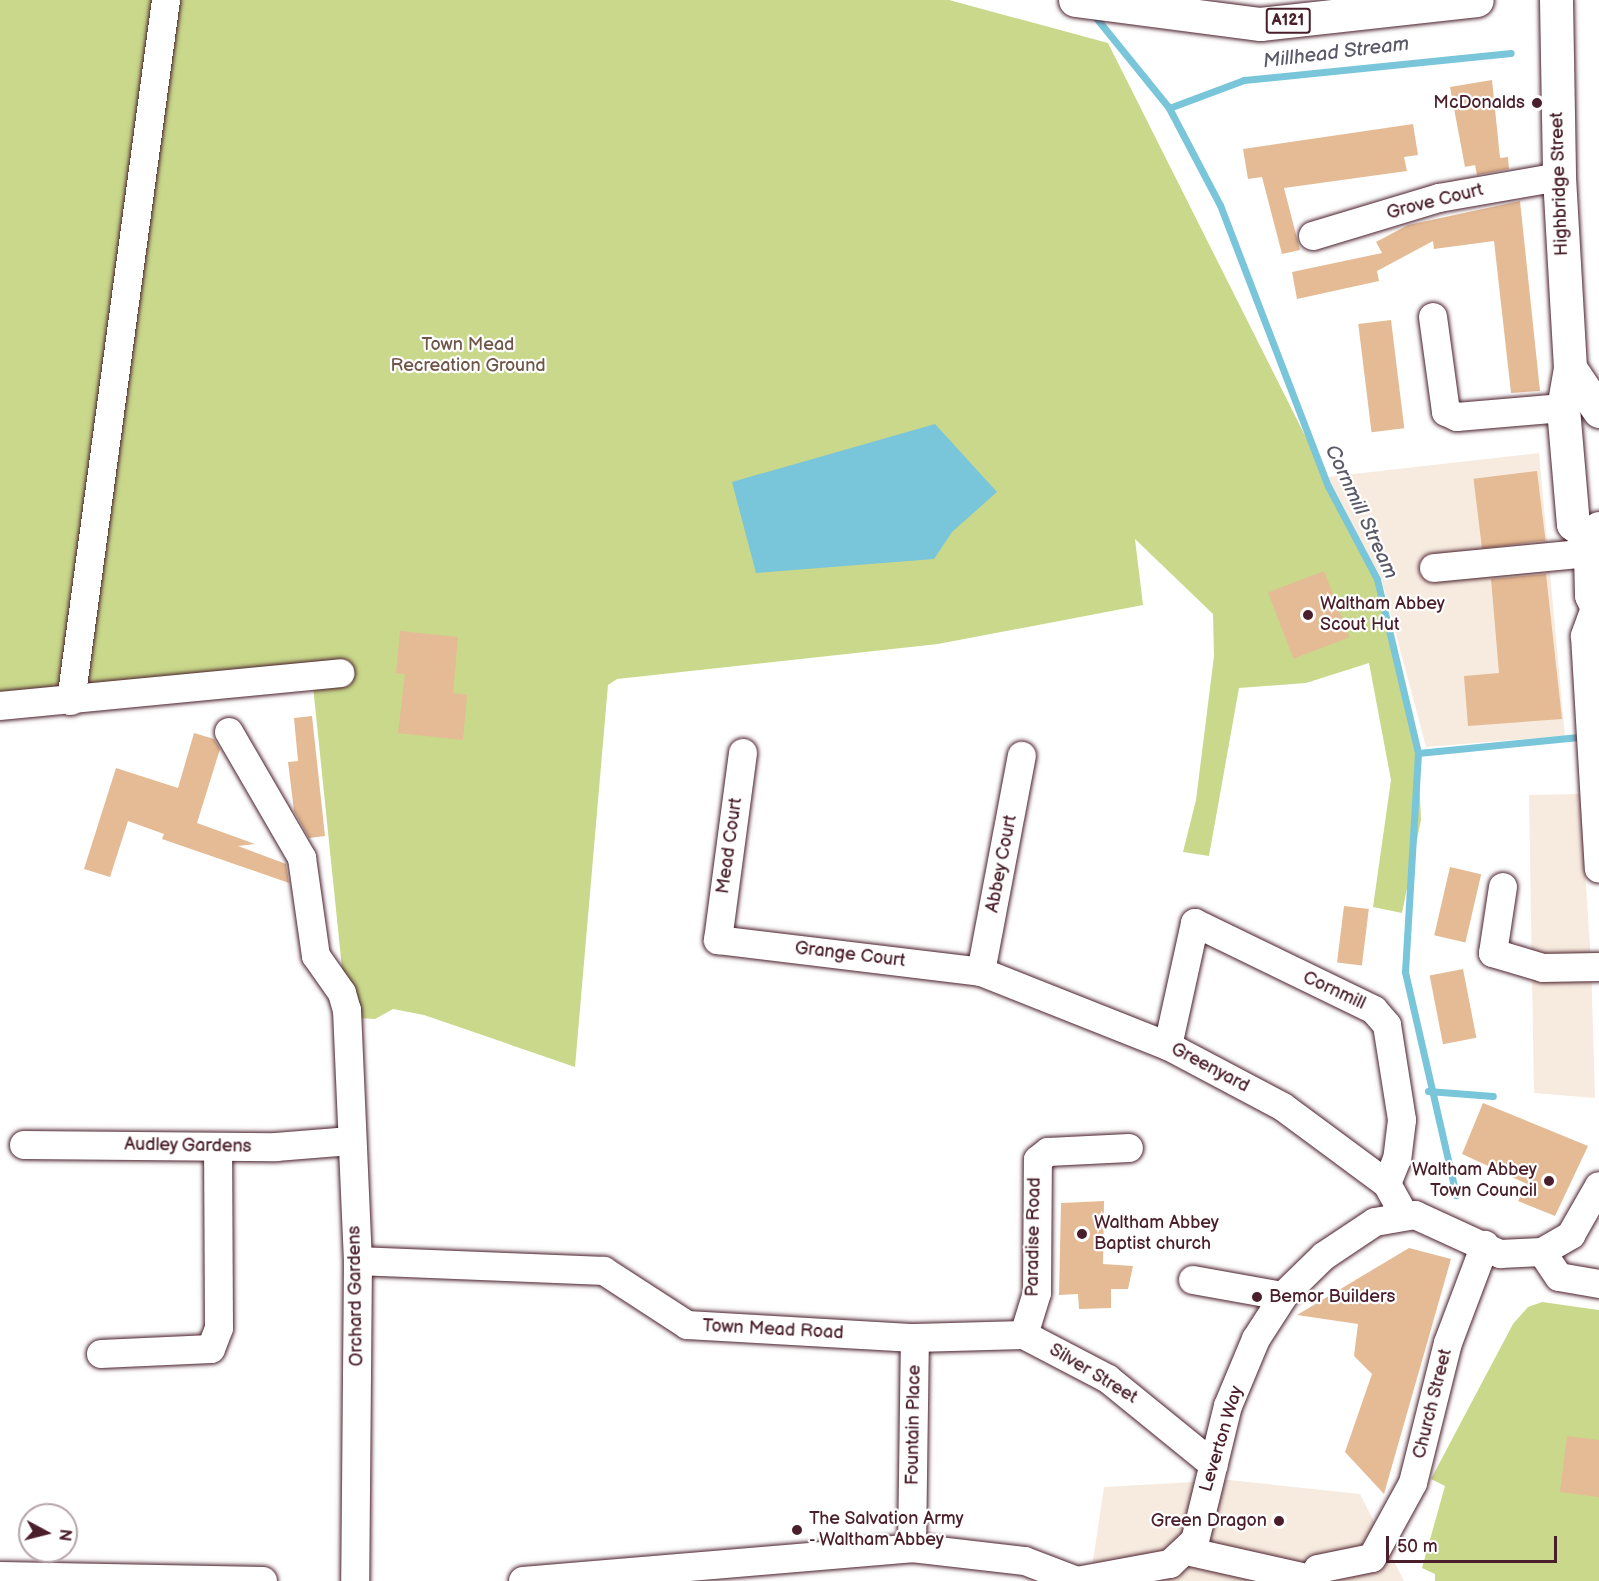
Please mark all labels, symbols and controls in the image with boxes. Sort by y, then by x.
road number: A121 [1266,8,1310,34]
water label: Millhead Stream [1261,32,1411,74]
place label: McDonalds [1433,92,1525,114]
marker: McDonalds [1530,96,1544,110]
street label: Highbridge Street [1547,111,1573,257]
street label: Grove Court [1384,180,1486,224]
park label: Town Mead Recreation Ground [390,335,546,378]
water label: Cornmill Stream [1319,441,1403,583]
place label: Waltham Abbey Scout Hut [1320,594,1445,636]
marker: Waltham Abbey Scout Hut [1301,608,1315,622]
street label: Mead Court [713,797,747,895]
street label: Abbey Court [982,813,1022,915]
street label: Grange Court [794,938,906,972]
street label: Cornmill [1299,967,1369,1015]
street label: Greenyard [1167,1038,1253,1098]
street label: Audley Gardens [124,1134,252,1158]
place label: Waltham Abbey Town Council [1412,1160,1537,1202]
marker: Waltham Abbey Town Council [1542,1174,1556,1188]
street label: Paradise Road [1022,1177,1046,1297]
place label: Waltham Abbey Baptist church [1094,1213,1219,1256]
street label: Orchard Gardens [344,1225,368,1367]
marker: Waltham Abbey Baptist church [1075,1227,1089,1241]
place label: Bemor Builders [1269,1286,1395,1308]
marker: Bemor Builders [1250,1290,1264,1304]
street label: Town Mead Road [702,1316,844,1344]
street label: Silver Street [1045,1339,1141,1409]
street label: Church Street [1409,1347,1457,1461]
street label: Fountain Place [902,1365,926,1485]
street label: Leverton Way [1196,1383,1248,1495]
north arrow [18,1503,78,1563]
place label: The Salvation Army - Waltham Abbey [809,1509,964,1552]
place label: Green Dragon [1151,1510,1267,1532]
marker: Green Dragon [1272,1514,1286,1528]
marker: The Salvation Army - Waltham Abbey [790,1523,804,1537]
scale bar [1389,1524,1560,1562]
text: N [54,1528,75,1542]
text: 50 m [1397,1536,1438,1557]

